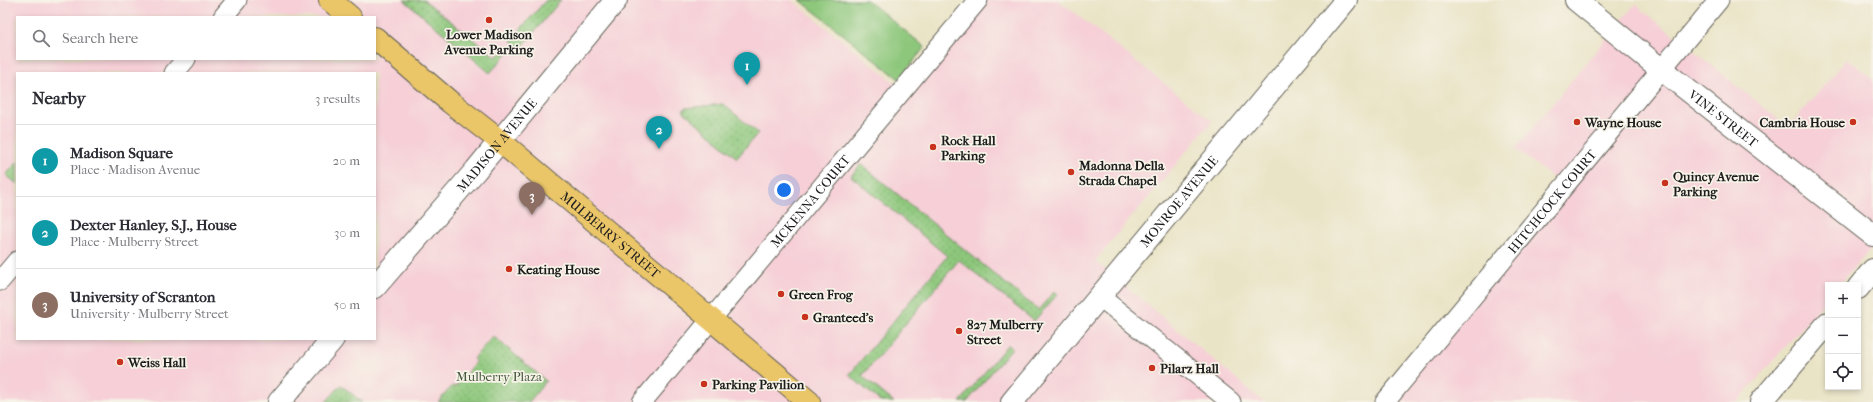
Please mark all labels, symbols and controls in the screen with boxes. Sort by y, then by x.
marker: Lower Madison Avenue Parking [484,15,494,25]
search box [16,16,376,60]
icon: search [30,27,52,49]
place label: Lower Madison Avenue Parking [444,27,535,58]
text: Search here [62,29,138,47]
pin: 1 [734,52,760,85]
street label: VINE STREET [1685,86,1761,150]
text: Nearby [32,88,86,108]
text: 3 results [315,91,360,106]
street label: MADISON AVENUE [453,95,540,195]
place label: Wayne House [1584,115,1662,131]
place label: Cambria House [1759,115,1846,130]
pin: 2 [646,116,672,149]
marker: Wayne House [1572,117,1582,127]
marker: Cambria House [1848,117,1858,127]
place label: Rock Hall Parking [941,133,996,164]
marker: Rock Hall Parking [928,142,938,152]
text: Madison Square [70,144,173,162]
street label: HITCHCOCK COURT [1504,146,1599,256]
street label: MCKENNA COURT [767,152,853,250]
text: 1 [43,153,47,168]
text: 20 m [333,153,360,168]
street label: MONROE AVENUE [1137,153,1221,250]
place label: Madonna Della Strada Chapel [1078,158,1165,189]
text: Place · Madison Avenue [70,162,200,177]
marker: Madonna Della Strada Chapel [1066,167,1076,177]
place label: Quincy Avenue Parking [1673,169,1760,200]
marker: Quincy Avenue Parking [1660,178,1670,188]
your location [774,180,794,200]
pin: 3 [519,182,545,215]
street label: MULBERRY STREET [558,188,664,281]
text: Dexter Hanley, S.J., House [70,216,237,234]
text: 2 [42,225,48,240]
text: 30 m [334,225,360,240]
text: Place · Mulberry Street [70,234,199,249]
place label: Keating House [517,262,600,278]
marker: Keating House [504,264,514,274]
map controls [1825,282,1861,390]
button: + [1825,282,1861,318]
place label: Green Frog [789,287,854,303]
text: University of Scranton [70,288,216,306]
marker: Green Frog [776,289,786,299]
text: 3 [42,297,48,312]
text: 50 m [334,297,360,312]
text: University · Mulberry Street [70,306,229,321]
place label: Granteed's [813,310,873,325]
marker: Granteed's [800,312,810,322]
place label: 827 Mulberry Street [967,317,1044,347]
button: − [1825,318,1861,354]
marker: 827 Mulberry Street [954,326,964,336]
button: locate [1825,354,1861,390]
place label: Weiss Hall [127,355,186,370]
marker: Weiss Hall [115,357,125,367]
place label: Pilarz Hall [1160,361,1219,376]
marker: Pilarz Hall [1147,363,1157,373]
park label: Mulberry Plaza [456,369,543,384]
place label: Parking Pavilion [712,377,805,393]
marker: Parking Pavilion [699,379,709,389]

